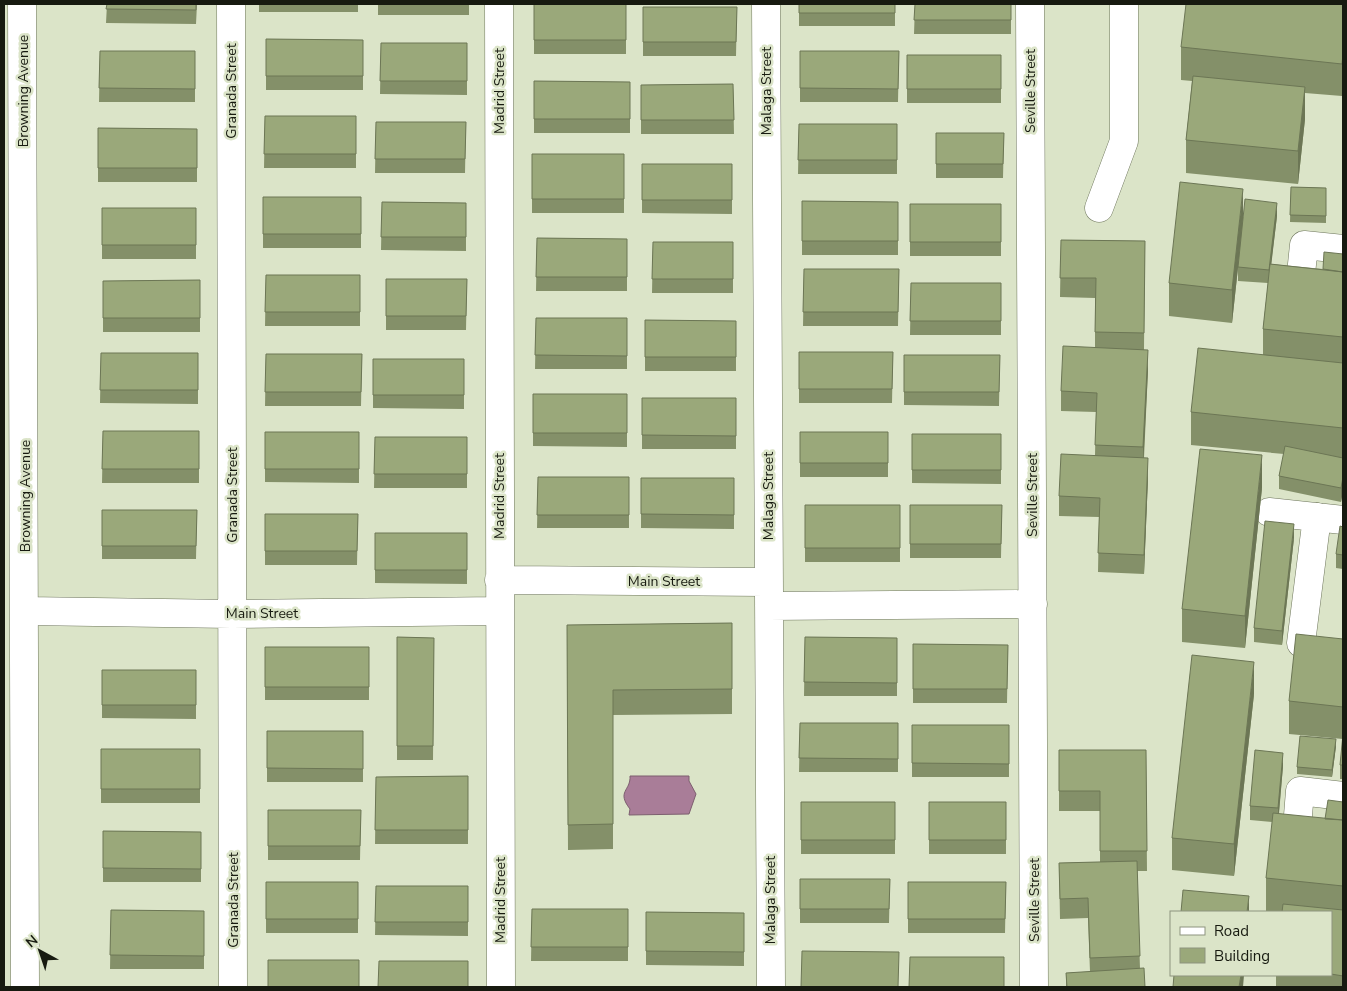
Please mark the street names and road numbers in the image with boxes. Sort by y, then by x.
street label: Browning Avenue [14,35,33,147]
street label: Granada Street [222,43,241,139]
street label: Malaga Street [757,47,776,135]
street label: Madrid Street [490,48,509,134]
street label: Seville Street [1021,49,1040,133]
street label: Browning Avenue [16,440,35,552]
street label: Granada Street [223,447,242,543]
street label: Malaga Street [759,452,778,540]
street label: Madrid Street [490,453,509,539]
street label: Seville Street [1023,453,1042,537]
street label: Main Street [628,572,700,591]
street label: Main Street [226,604,298,623]
street label: Granada Street [224,852,243,948]
street label: Malaga Street [761,856,780,944]
street label: Madrid Street [491,857,510,943]
street label: Seville Street [1025,858,1044,942]

